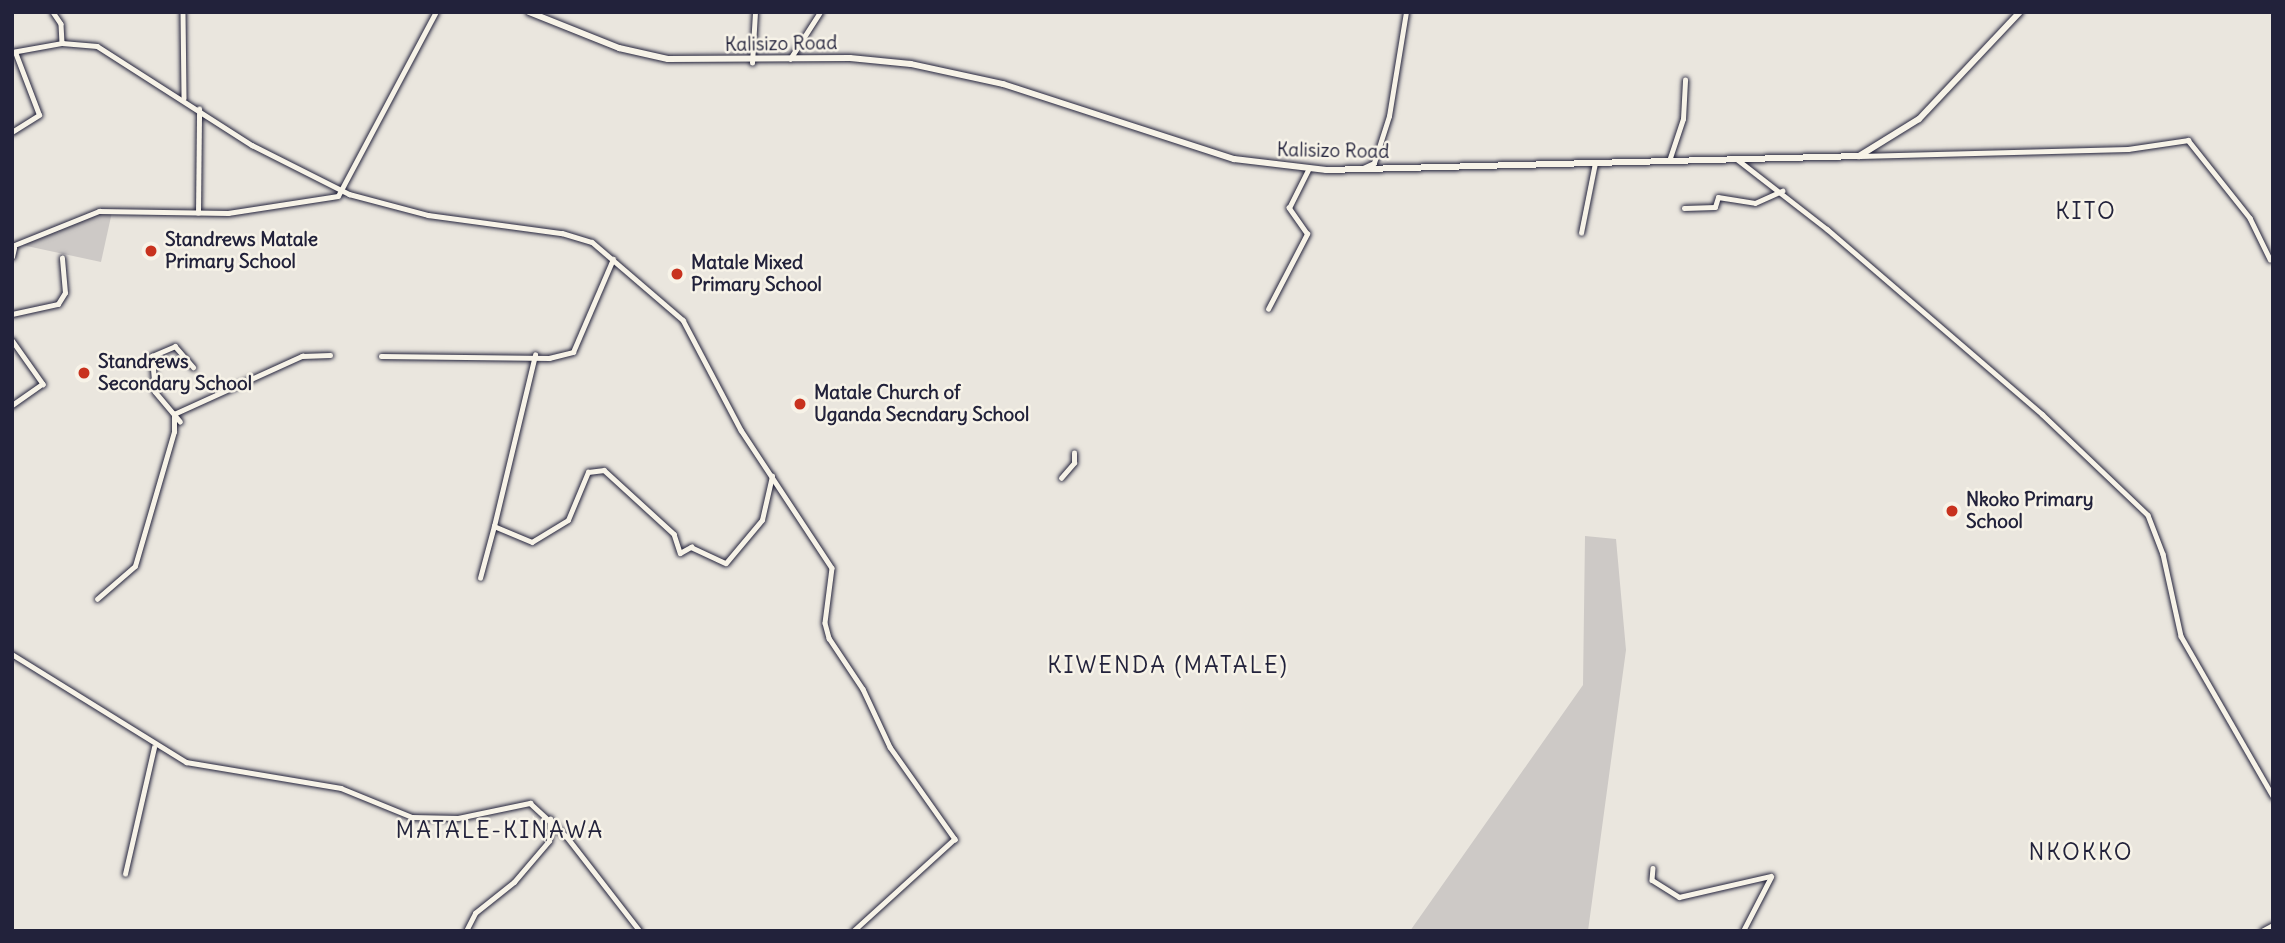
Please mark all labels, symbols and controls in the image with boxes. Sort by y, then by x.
street label: Kalisizo Road [725,32,837,56]
street label: Kalisizo Road [1277,139,1389,163]
district label: KITO [2056,197,2116,225]
place label: Standrews Matale Primary School [165,229,318,273]
marker: Standrews Matale Primary School [143,243,159,259]
place label: Matale Mixed Primary School [691,252,822,296]
marker: Matale Mixed Primary School [669,266,685,282]
place label: Standrews Secondary School [98,351,252,395]
marker: Standrews Secondary School [76,365,92,381]
place label: Matale Church of Uganda Secndary School [814,382,1029,426]
marker: Matale Church of Uganda Secndary School [792,396,808,412]
place label: Nkoko Primary School [1966,489,2094,533]
marker: Nkoko Primary School [1944,503,1960,519]
district label: KIWENDA (MATALE) [1049,651,1287,679]
district label: MATALE-KINAWA [397,816,603,844]
district label: NKOKKO [2029,838,2133,866]

